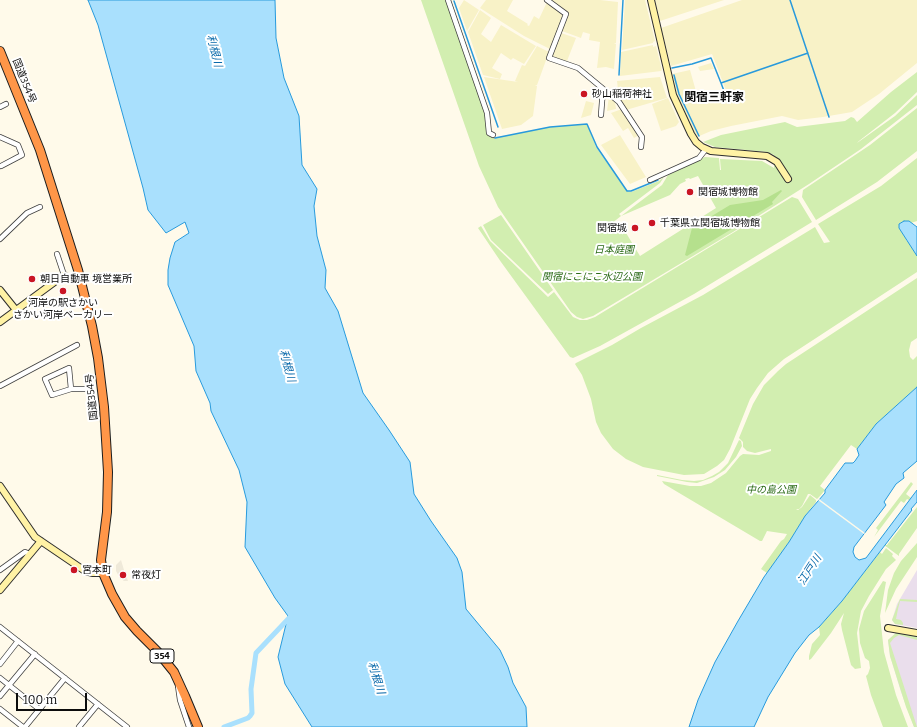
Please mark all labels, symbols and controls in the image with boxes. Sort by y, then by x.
water label: 利根川 [204,33,224,69]
street label: 国道354号 [10,57,38,105]
place label: 砂山稲荷神社 [592,88,652,100]
marker: 砂山稲荷神社 [579,89,589,99]
district label: 関宿三軒家 [684,91,744,105]
place label: 関宿城博物館 [698,186,758,198]
marker: 関宿城博物館 [685,187,695,197]
place label: 千葉県立関宿城博物館 [660,217,760,229]
marker: 千葉県立関宿城博物館 [647,218,657,228]
place label: 関宿城 [597,222,627,234]
marker: 関宿城 [630,223,640,233]
park label: 日本庭園 [594,244,634,256]
park label: 関宿にこにこ水辺公園 [542,271,642,283]
place label: 朝日自動車 境営業所 [40,273,132,285]
marker: 朝日自動車 境営業所 [27,274,37,284]
marker: 河岸の駅さかい さかい河岸ベーカリー [58,286,68,296]
place label: 河岸の駅さかい さかい河岸ベーカリー [13,297,113,320]
water label: 利根川 [276,348,298,384]
street label: 国道354号 [84,373,100,421]
park label: 中の島公園 [746,484,796,496]
water label: 江戸川 [795,553,825,587]
place label: 宮本町 [82,564,112,576]
marker: 宮本町 [69,565,79,575]
place label: 常夜灯 [131,569,161,581]
marker: 常夜灯 [118,570,128,580]
road number: 354 [150,649,174,663]
water label: 利根川 [365,660,387,696]
scale bar [18,685,89,711]
text: 100 m [23,693,57,707]

